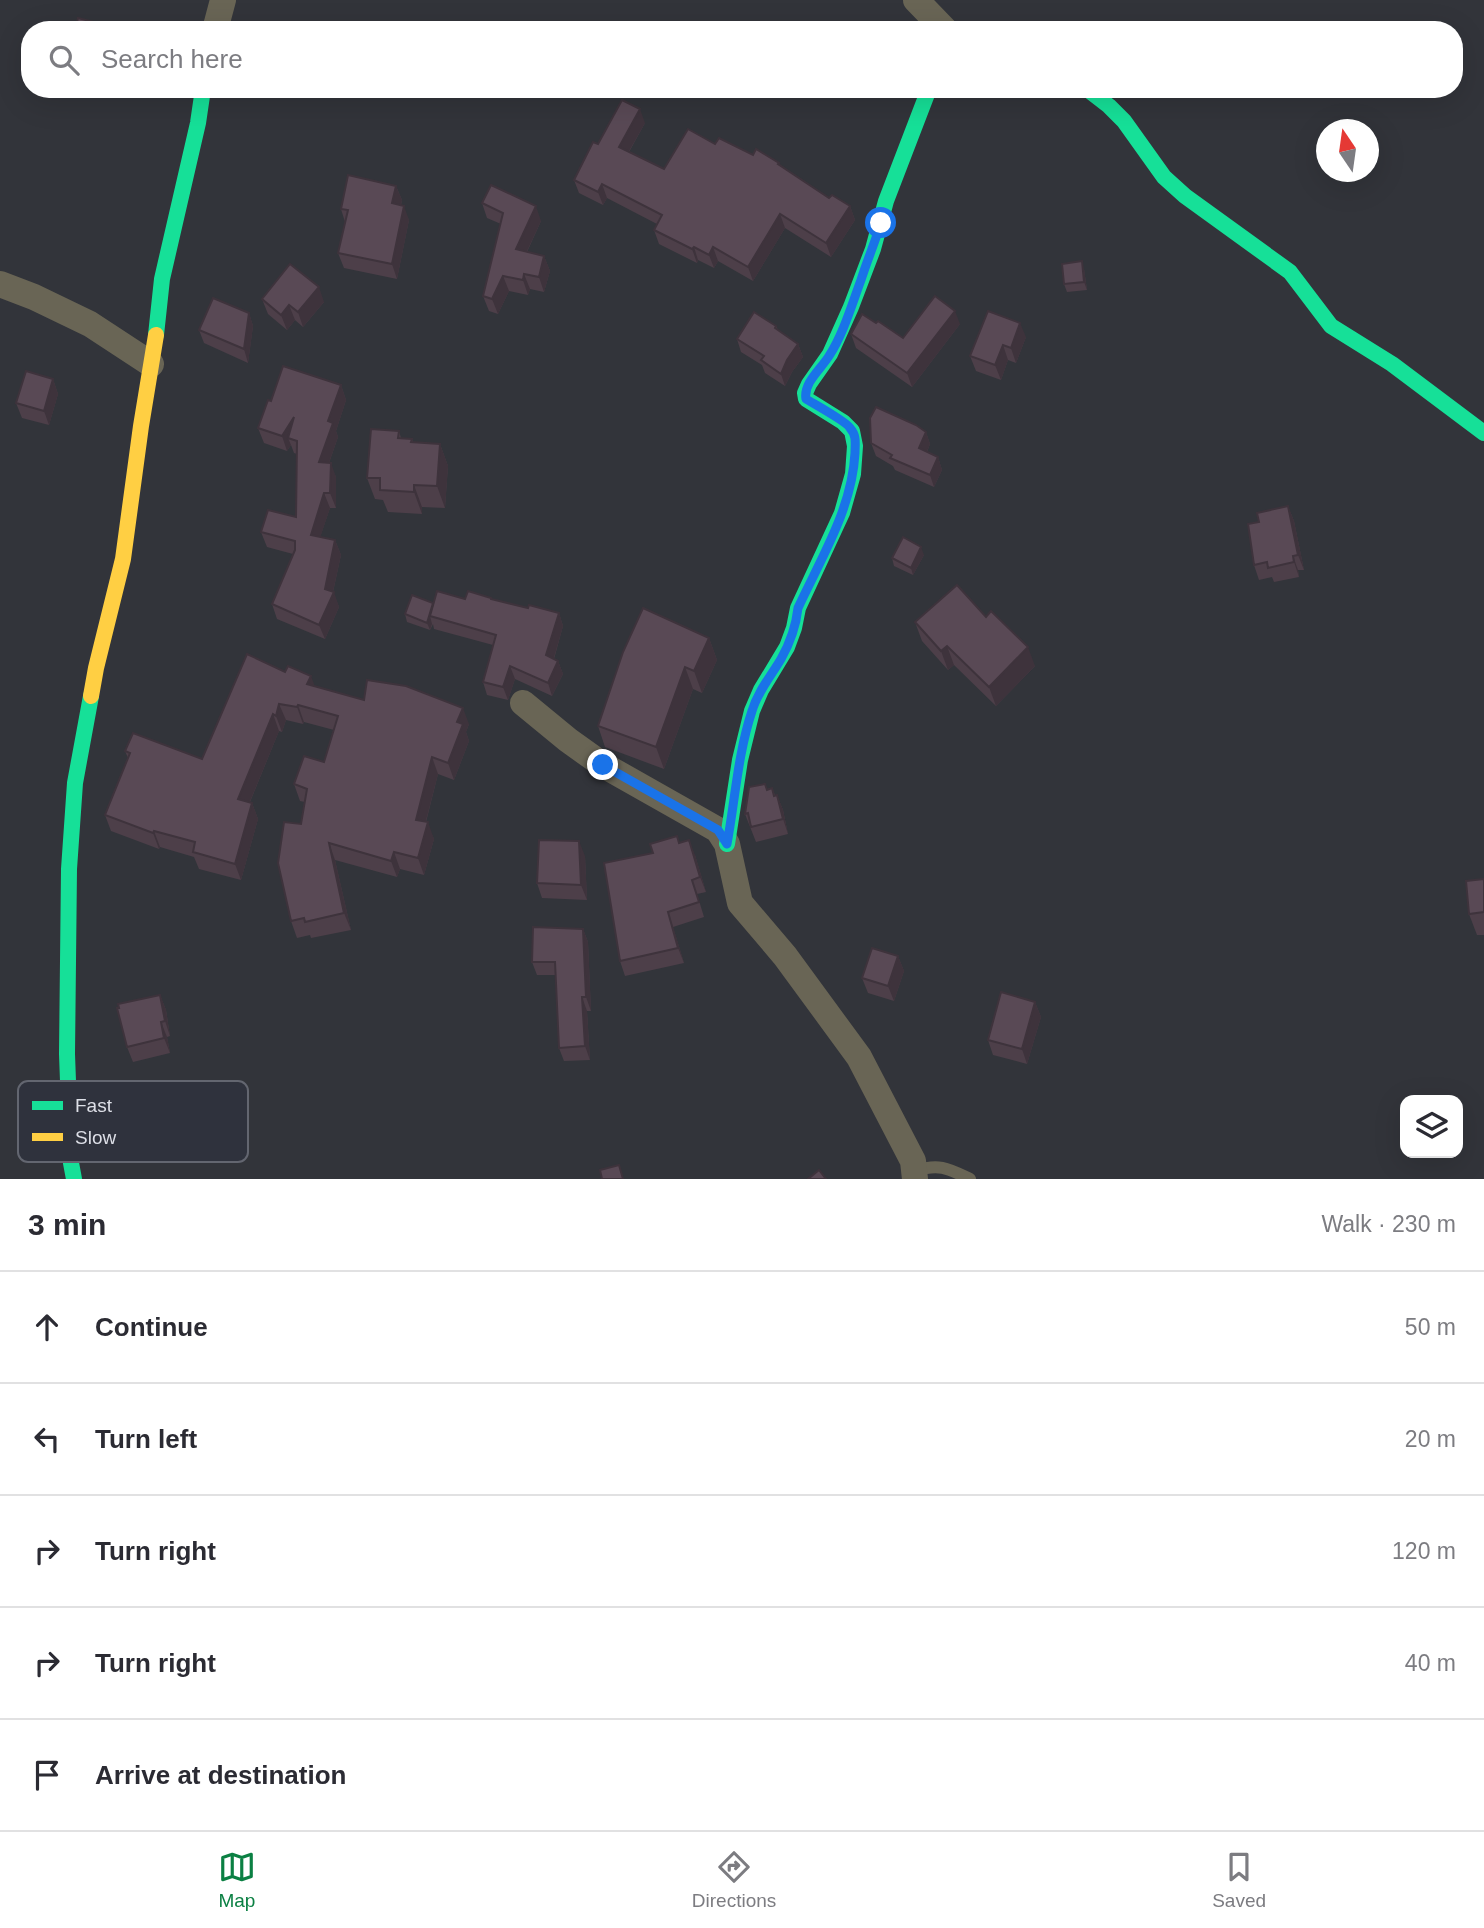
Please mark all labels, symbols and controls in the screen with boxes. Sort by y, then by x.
search box [21,21,1463,98]
icon: search [45,41,83,79]
text: Search here [101,44,243,74]
north arrow [1316,119,1379,182]
route start [865,207,896,238]
route end [587,749,618,780]
legend [18,1081,248,1162]
text: Fast [75,1095,113,1116]
map controls [1400,1095,1463,1158]
button: layers [1400,1095,1463,1158]
text: Slow [75,1127,116,1148]
text: 3 min [28,1208,106,1241]
text: Walk · 230 m [1321,1211,1456,1237]
icon: ahead [28,1308,66,1346]
text: Continue [95,1312,208,1342]
text: 50 m [1405,1314,1456,1340]
icon: left [28,1420,66,1458]
text: Turn left [95,1424,197,1454]
text: 20 m [1405,1426,1456,1452]
icon: right [28,1532,66,1570]
text: Turn right [95,1536,216,1566]
text: 120 m [1392,1538,1456,1564]
icon: right [28,1644,66,1682]
text: Turn right [95,1648,216,1678]
text: 40 m [1405,1650,1456,1676]
icon: arrive [28,1756,66,1794]
text: Arrive at destination [95,1760,346,1790]
tab: Map [218,1848,256,1912]
tab: Directions [692,1848,776,1912]
tab: Saved [1212,1848,1266,1912]

